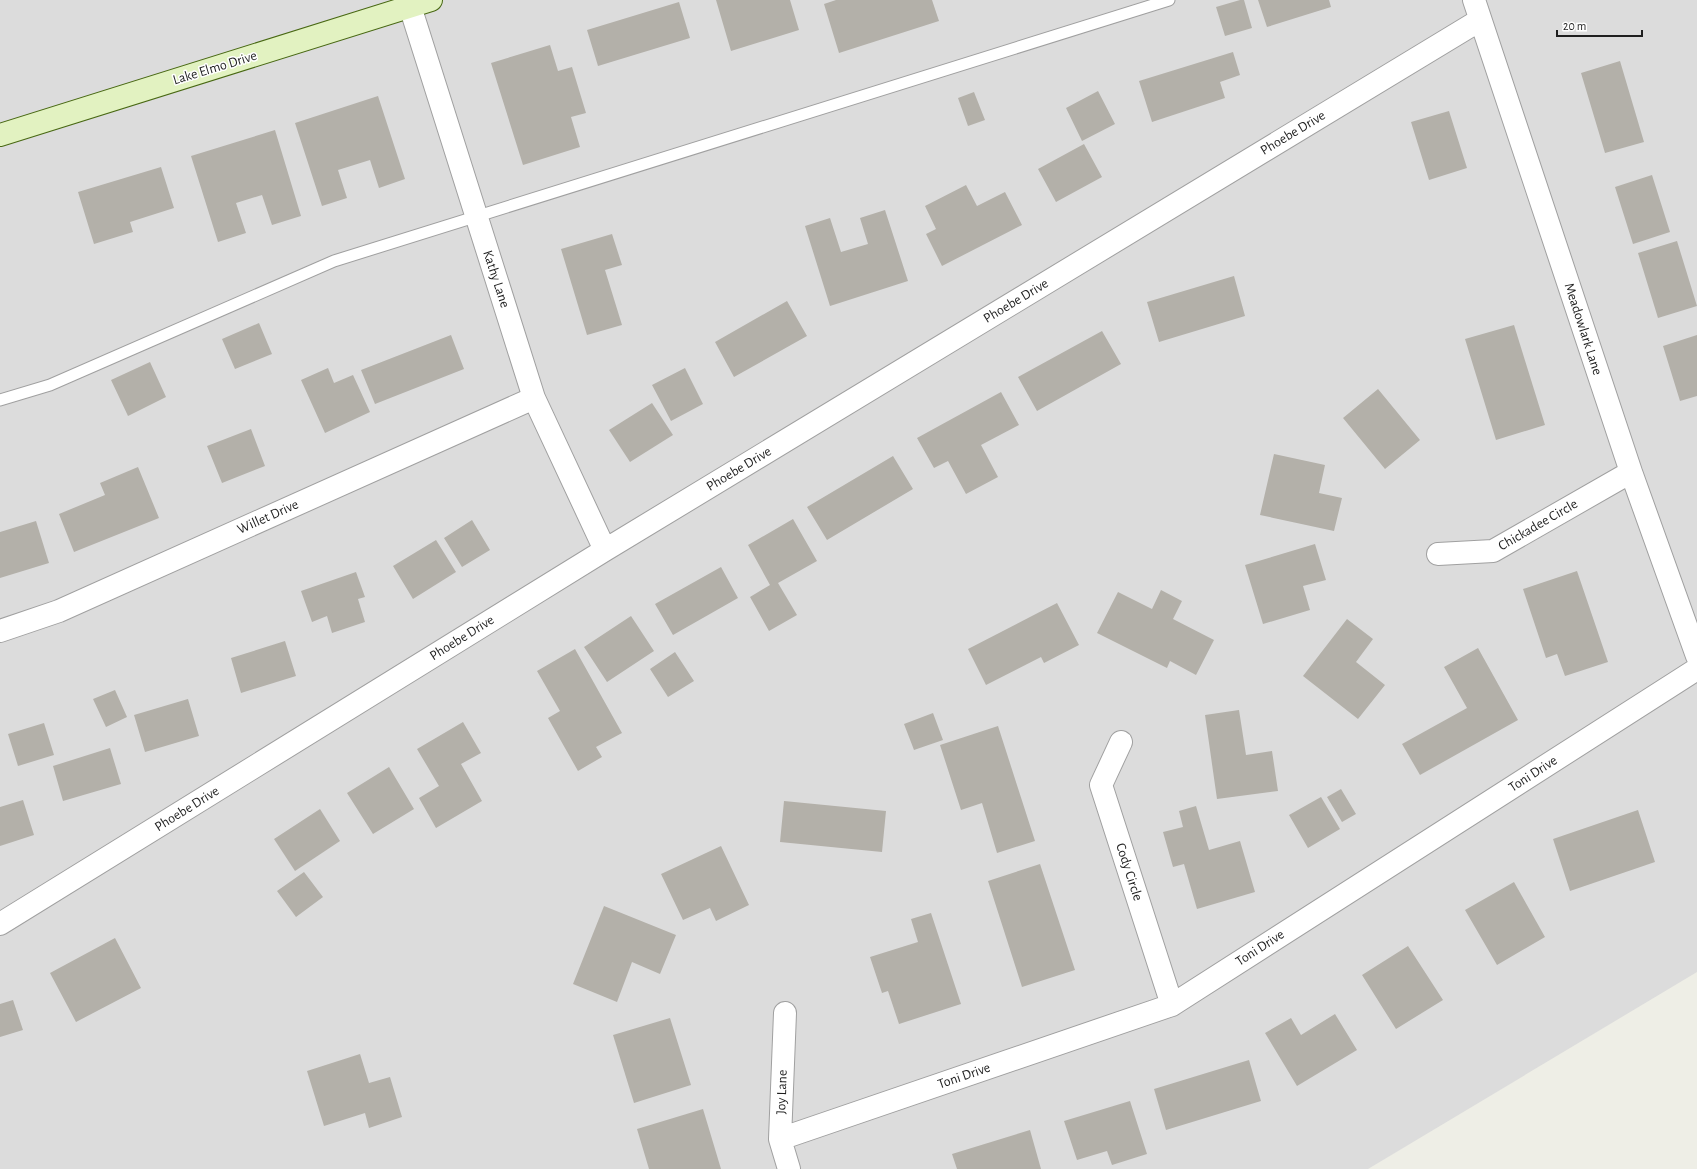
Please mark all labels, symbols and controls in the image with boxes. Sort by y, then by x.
scale bar [1557,12,1642,38]
text: 20 m [1563,20,1586,32]
street label: Lake Elmo Drive [171,49,259,87]
street label: Phoebe Drive [1258,108,1328,158]
street label: Kathy Lane [480,248,512,310]
street label: Phoebe Drive [981,276,1051,326]
street label: Meadowlark Lane [1562,281,1604,377]
street label: Phoebe Drive [704,444,774,494]
street label: Willet Drive [235,497,301,537]
street label: Chickadee Circle [1496,497,1580,553]
street label: Phoebe Drive [427,613,497,663]
street label: Toni Drive [1506,753,1560,795]
street label: Phoebe Drive [152,784,222,834]
street label: Cody Circle [1113,841,1145,903]
street label: Toni Drive [1233,927,1287,969]
street label: Toni Drive [936,1060,992,1092]
street label: Joy Lane [774,1069,790,1115]

